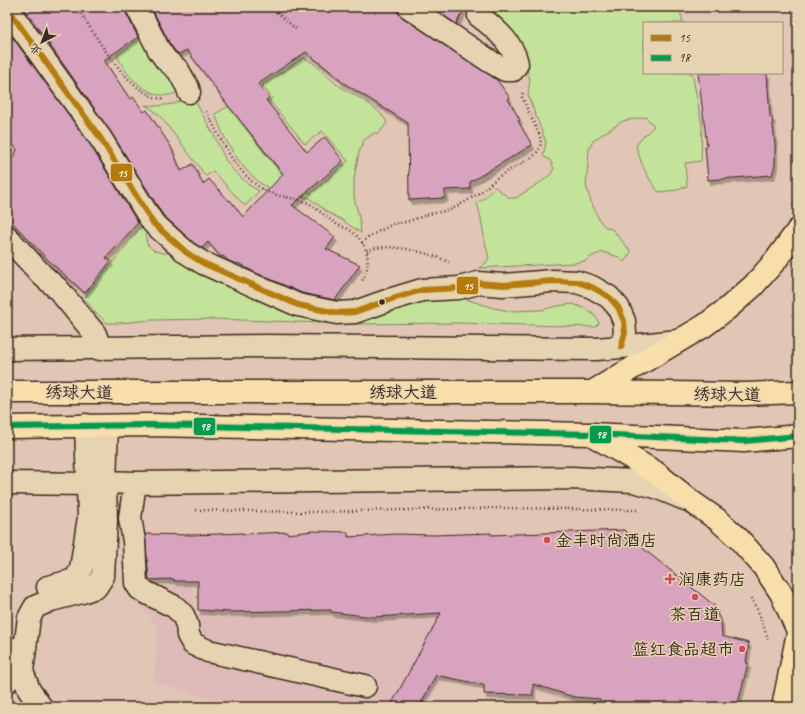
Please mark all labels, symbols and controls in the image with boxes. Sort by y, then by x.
north arrow [22,22,62,62]
legend [643,22,783,74]
text: 15 [679,30,690,46]
text: 北 [27,41,44,58]
text: 98 [679,50,691,66]
line badge: 15 [110,163,133,182]
text: 15 [117,166,128,180]
line badge: 15 [456,276,479,295]
text: 15 [463,279,474,293]
unlabelled marker [377,297,387,307]
street label: 绣球大道 [45,381,113,404]
street label: 绣球大道 [369,382,437,403]
street label: 绣球大道 [693,383,761,406]
line badge: 98 [193,417,216,436]
text: 98 [200,419,212,433]
line badge: 98 [589,425,612,444]
text: 98 [596,427,608,441]
place label: 金丰时尚酒店 [555,530,657,551]
marker: 金丰时尚酒店 [542,535,552,545]
place label: 润康药店 [678,569,746,590]
marker: 润康药店 [665,574,675,584]
marker: 茶百道 [690,592,700,602]
place label: 茶百道 [670,604,721,625]
place label: 篮红食品超市 [632,639,734,660]
marker: 篮红食品超市 [737,644,747,654]

